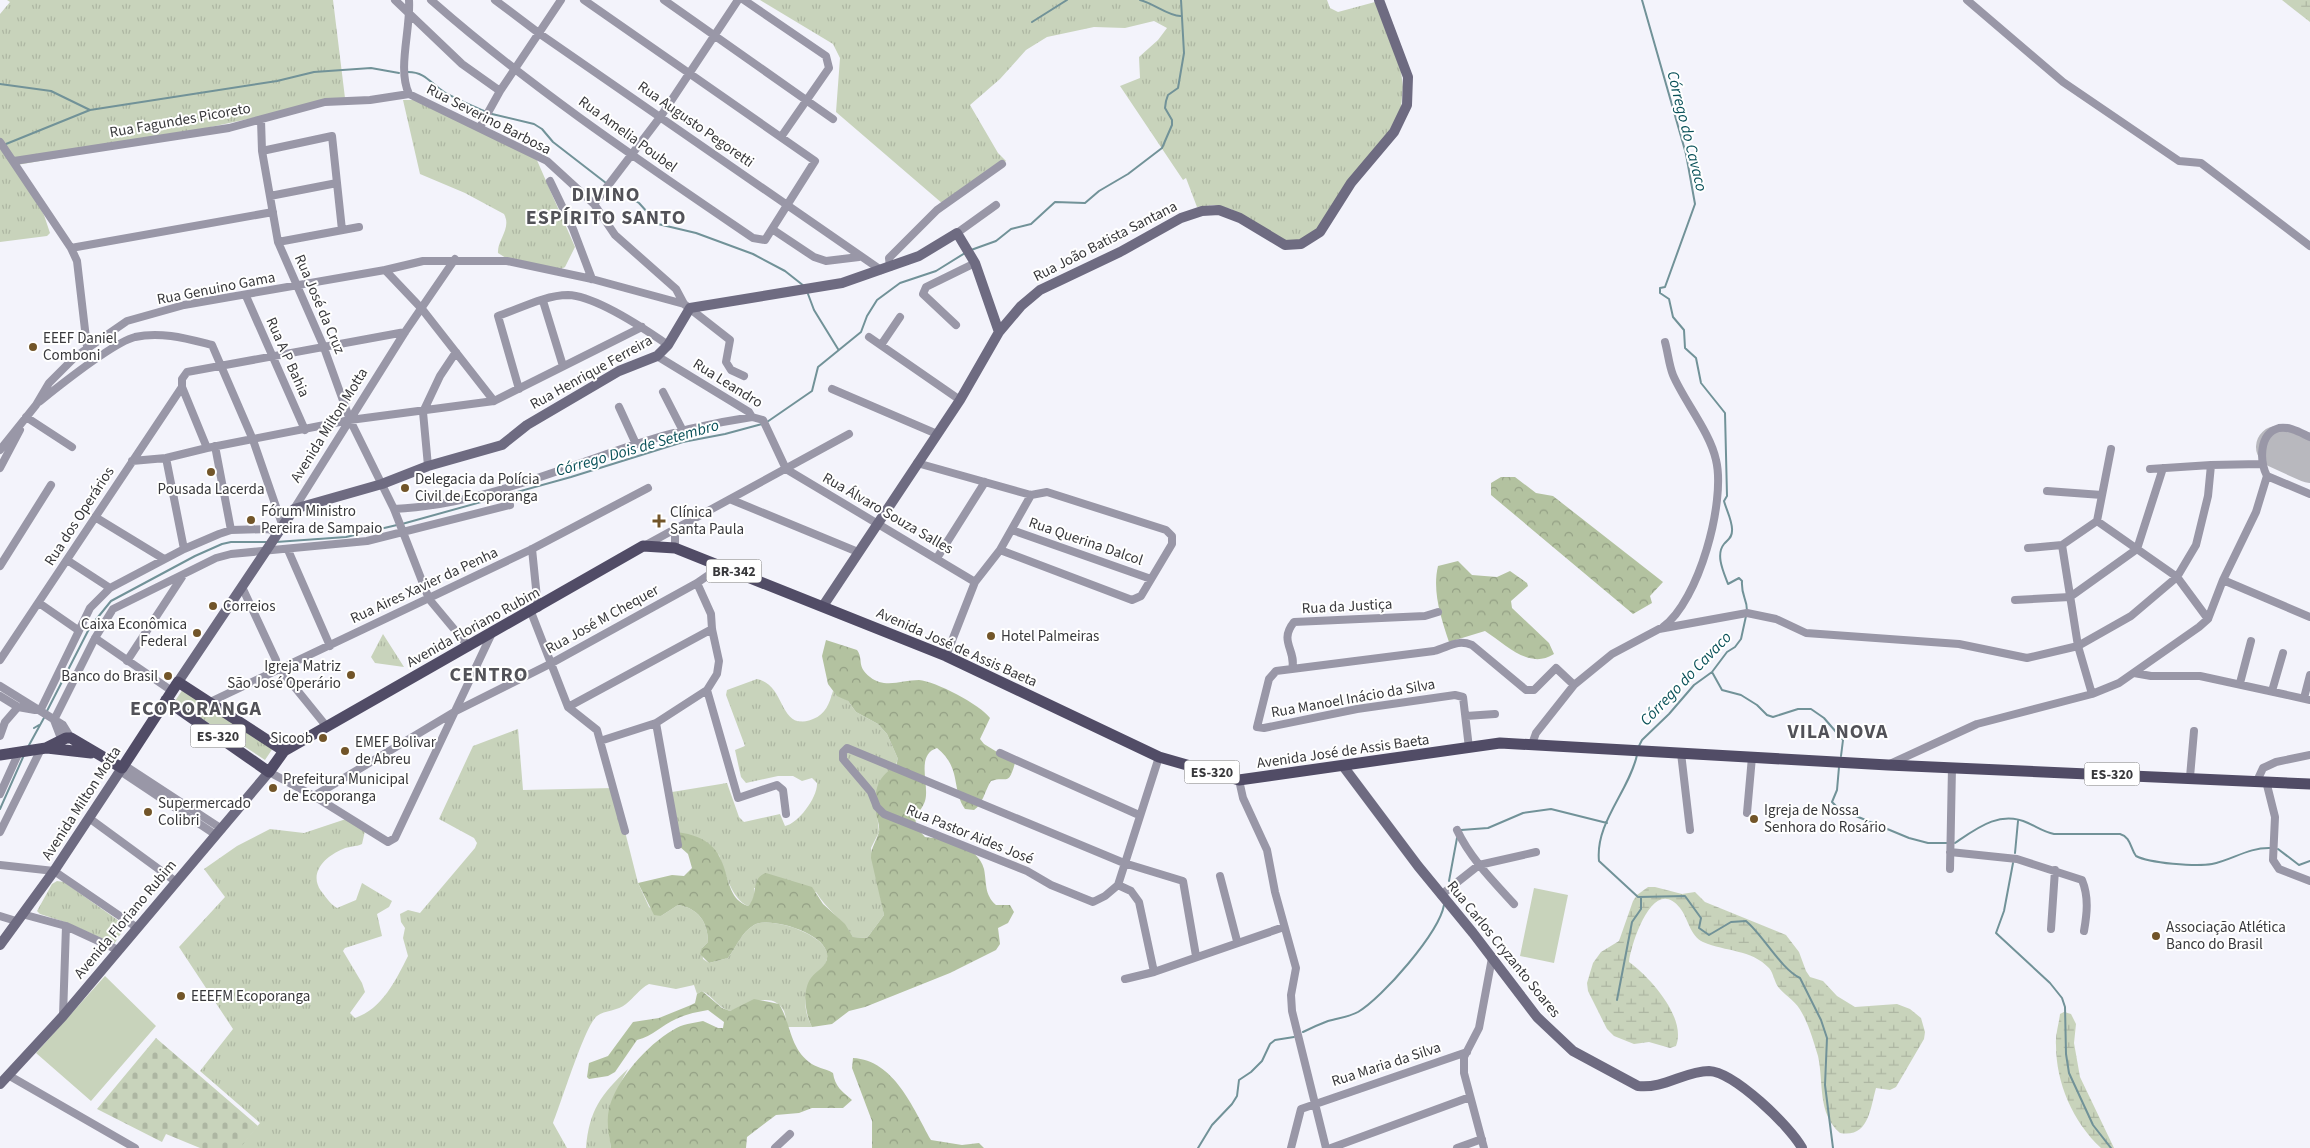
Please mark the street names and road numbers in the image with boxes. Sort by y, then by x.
street label: Rua Augusto Pegoretti [633,76,758,173]
street label: Rua Severino Barbosa [423,79,555,160]
street label: Rua Amelia Poubel [574,91,681,177]
street label: Rua Fagundes Picoreto [108,98,252,143]
street label: Rua João Batista Santana [1030,196,1181,287]
street label: Rua José da Cruz [289,251,350,357]
street label: Rua Genuino Gama [155,267,277,310]
street label: Rua A P Bahia [261,314,315,401]
street label: Rua Henrique Ferreira [526,330,656,415]
street label: Rua Leandro [689,354,767,413]
street label: Avenida Milton Motta [286,364,373,487]
street label: Rua dos Operários [39,463,119,570]
street label: Rua Álvaro Souza Salles [819,467,957,559]
street label: Rua Querina Dalcol [1026,512,1146,571]
street label: Rua Aires Xavier da Penha [347,542,501,629]
road number: BR-342 [706,560,762,582]
street label: Rua José M Chequer [542,579,663,659]
street label: Avenida Floriano Rubim [403,582,544,673]
street label: Rua da Justiça [1301,594,1393,619]
street label: Avenida José de Assis Baeta [873,602,1041,692]
street label: Rua Manoel Inácio da Silva [1269,674,1437,723]
road number: ES-320 [190,724,246,748]
street label: Avenida José de Assis Baeta [1255,729,1431,774]
street label: Avenida Milton Motta [37,742,126,864]
road number: ES-320 [1184,760,1240,784]
road number: ES-320 [2084,762,2140,786]
street label: Rua Pastor Aides José [903,799,1037,870]
street label: Avenida Floriano Rubim [69,855,181,983]
street label: Rua Carlos Cryzanto Soares [1442,876,1565,1022]
street label: Rua Maria da Silva [1329,1037,1444,1092]

